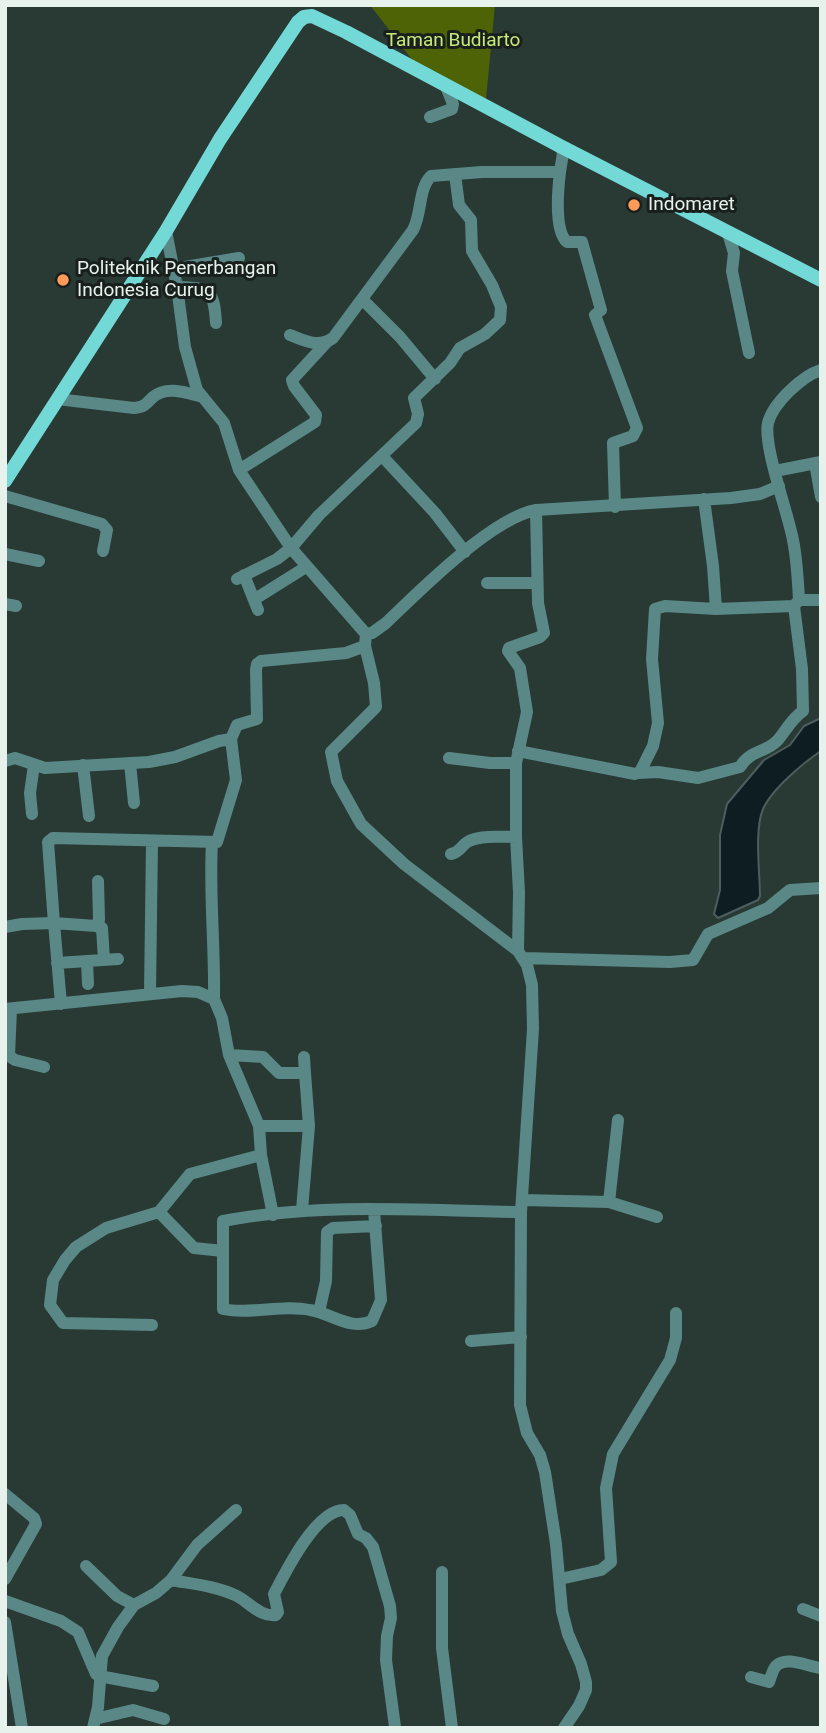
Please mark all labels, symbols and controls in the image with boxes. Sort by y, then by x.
park label: Taman Budiarto [386,30,520,52]
place label: Indomaret [648,194,735,216]
marker: Indomaret [626,197,642,213]
place label: Politeknik Penerbangan Indonesia Curug [77,258,276,302]
marker: Politeknik Penerbangan Indonesia Curug [55,272,71,288]

